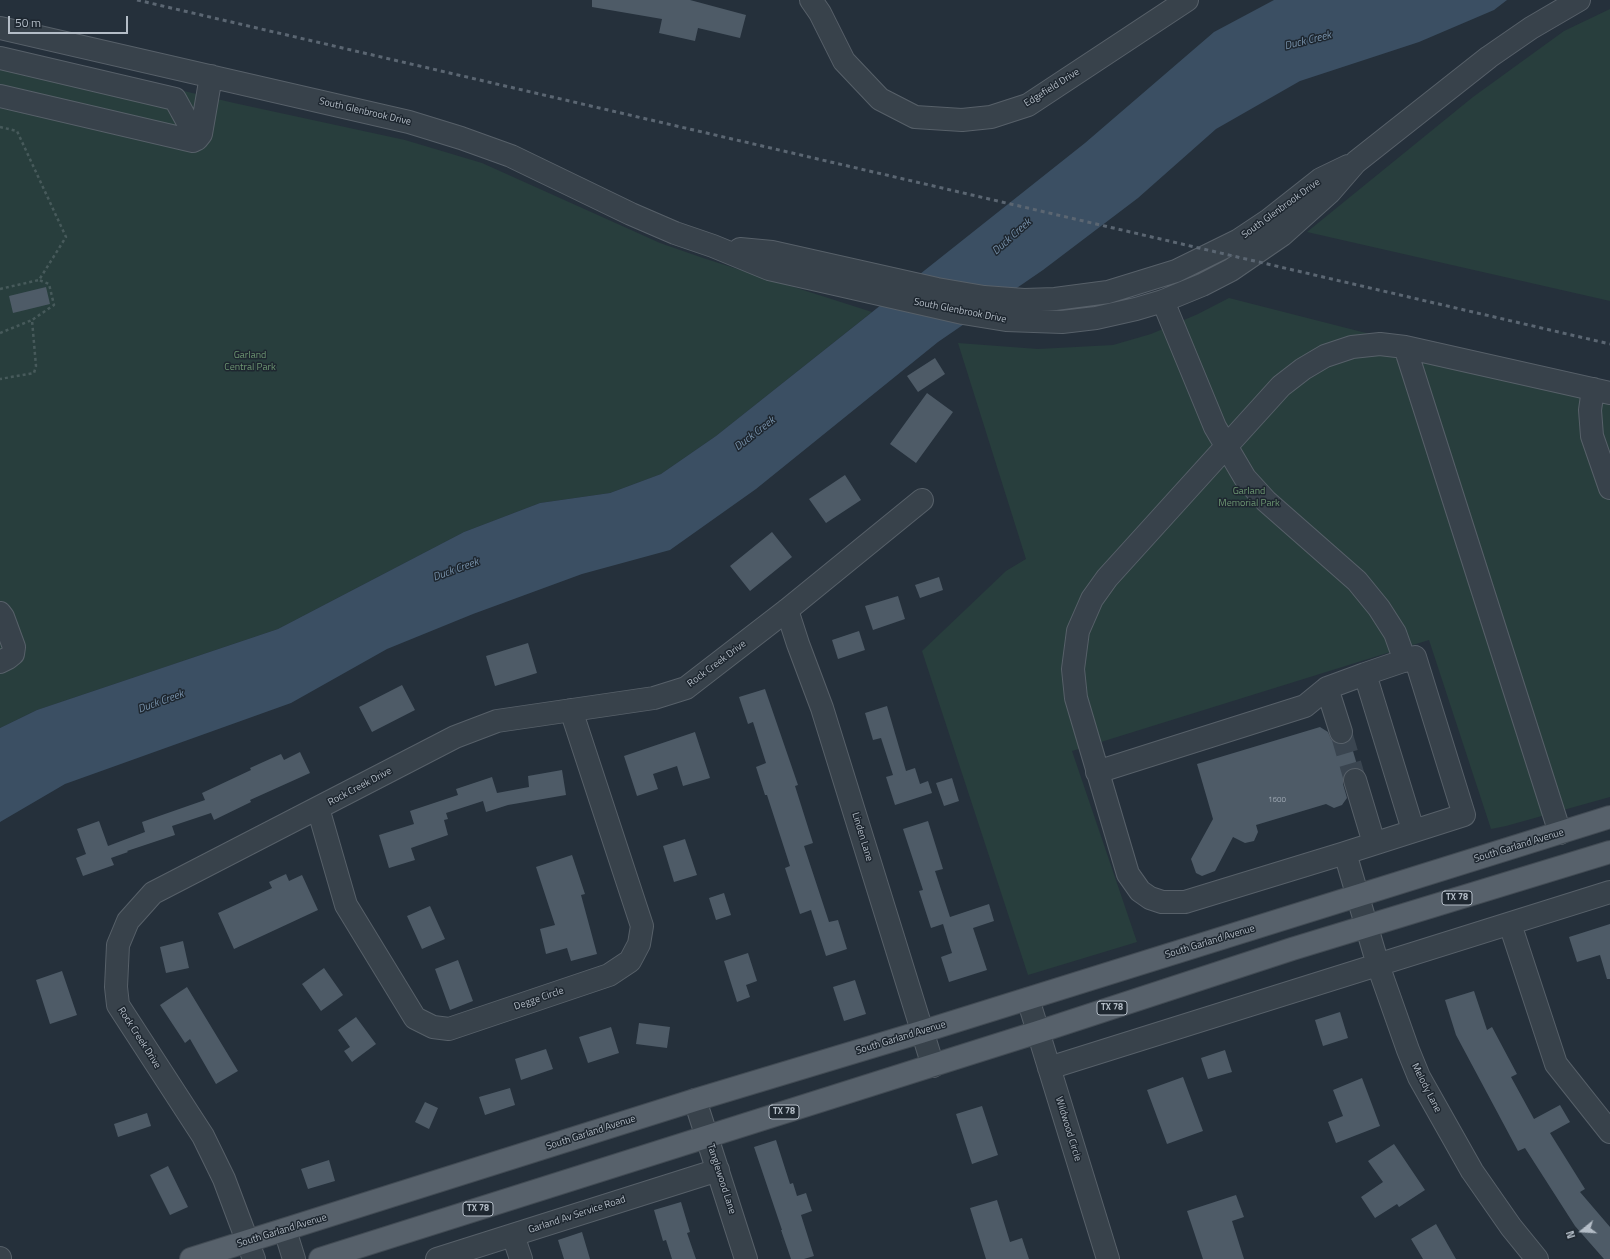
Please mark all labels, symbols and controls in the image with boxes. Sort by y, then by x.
scale bar [10,8,130,34]
text: 50 m [15,13,41,32]
water label: Duck Creek [1283,29,1333,53]
street label: Edgefield Drive [1022,66,1082,110]
street label: South Glenbrook Drive [318,96,412,128]
street label: South Glenbrook Drive [1239,177,1323,241]
water label: Duck Creek [990,216,1034,258]
street label: South Glenbrook Drive [913,296,1007,326]
park label: Garland Central Park [224,350,276,374]
water label: Duck Creek [732,414,778,454]
park label: Garland Memorial Park [1218,486,1280,510]
water label: Duck Creek [431,556,481,584]
street label: Rock Creek Drive [685,638,749,690]
water label: Duck Creek [136,688,186,716]
street label: Rock Creek Drive [326,765,394,809]
house number: 1600 [1268,795,1286,805]
street label: Linden Lane [849,811,875,863]
street label: South Garland Avenue [1473,827,1565,865]
road number: TX 78 [1442,891,1472,905]
street label: South Garland Avenue [1164,923,1256,961]
street label: Degge Circle [513,985,565,1013]
road number: TX 78 [1097,1001,1127,1015]
street label: Rock Creek Drive [115,1005,163,1071]
street label: South Garland Avenue [855,1019,947,1057]
street label: Melody Lane [1409,1061,1443,1115]
street label: Wildwood Circle [1052,1095,1084,1163]
road number: TX 78 [769,1105,799,1119]
street label: South Garland Avenue [545,1113,637,1153]
street label: Tanglewood Lane [704,1142,738,1216]
street label: Garland Av Service Road [527,1194,627,1236]
road number: TX 78 [463,1202,493,1216]
north arrow [1562,1211,1602,1251]
street label: South Garland Avenue [236,1212,328,1250]
text: N [1562,1229,1579,1241]

